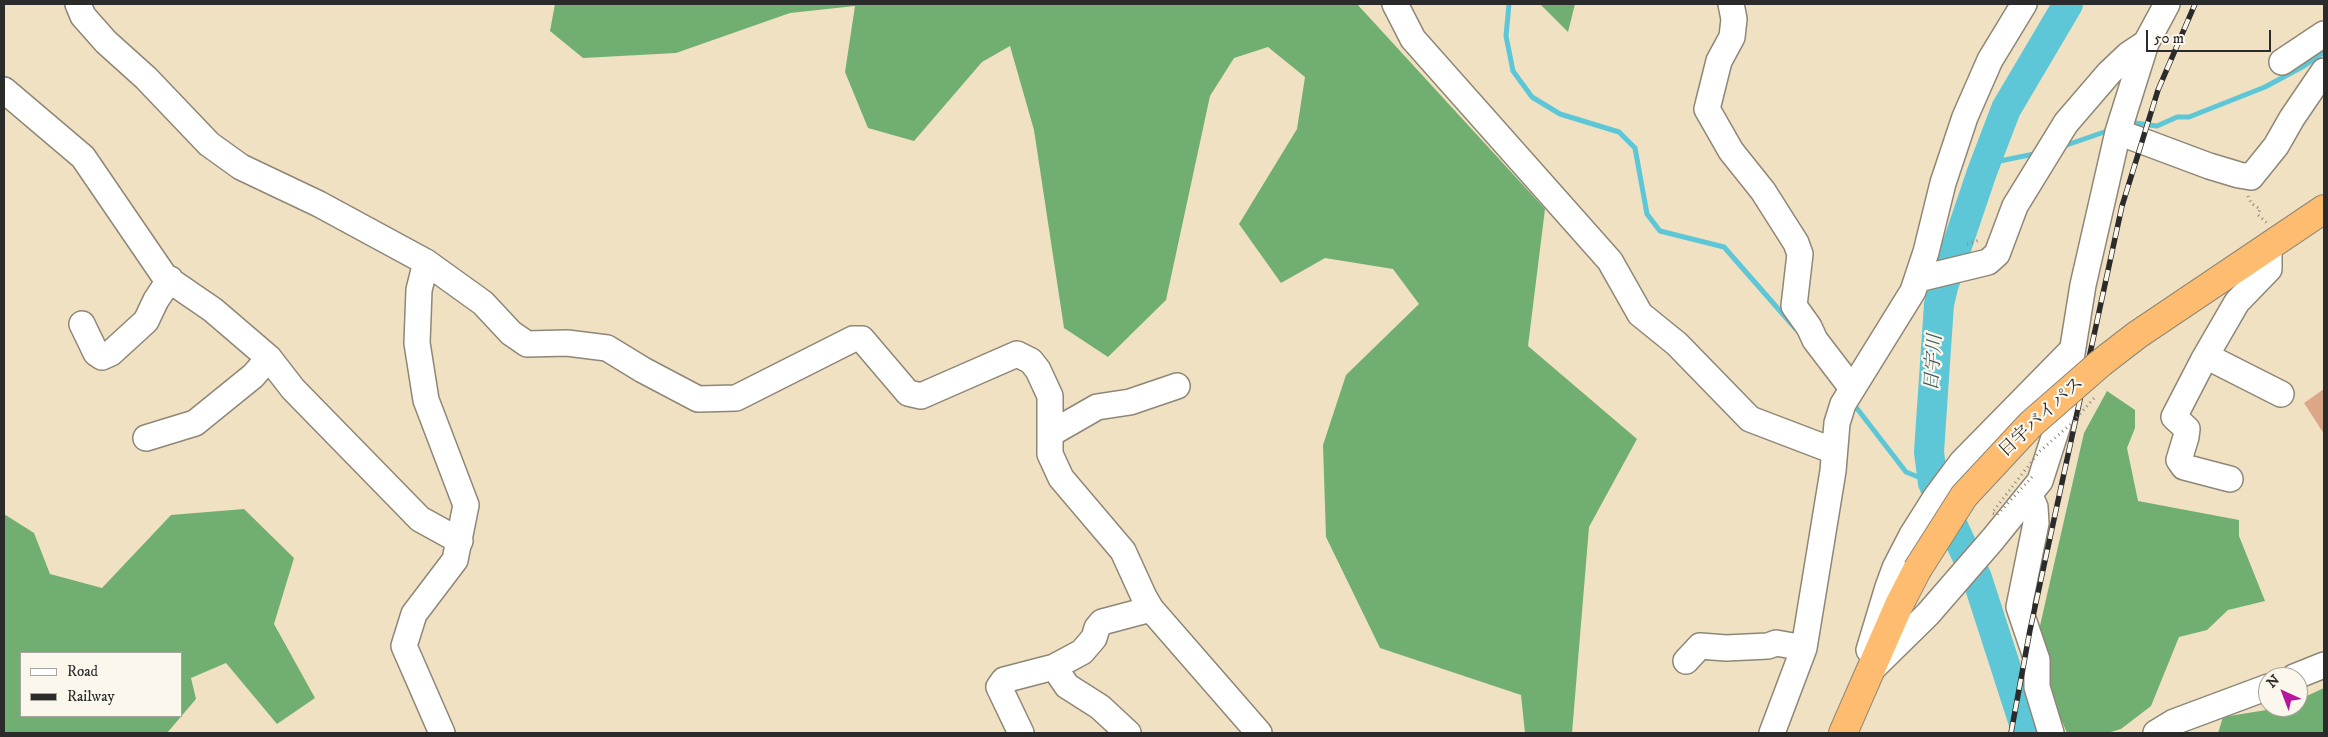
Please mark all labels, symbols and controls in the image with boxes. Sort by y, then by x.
scale bar [2148,20,2273,52]
text: 50 m [2154,29,2184,48]
water label: 日宇川 [1922,334,1948,392]
street label: 日宇バイパス [1995,373,2089,463]
legend [20,652,182,717]
text: Road [67,662,98,681]
north arrow [2258,667,2308,717]
text: N [2263,671,2284,692]
text: Railway [67,687,115,706]

